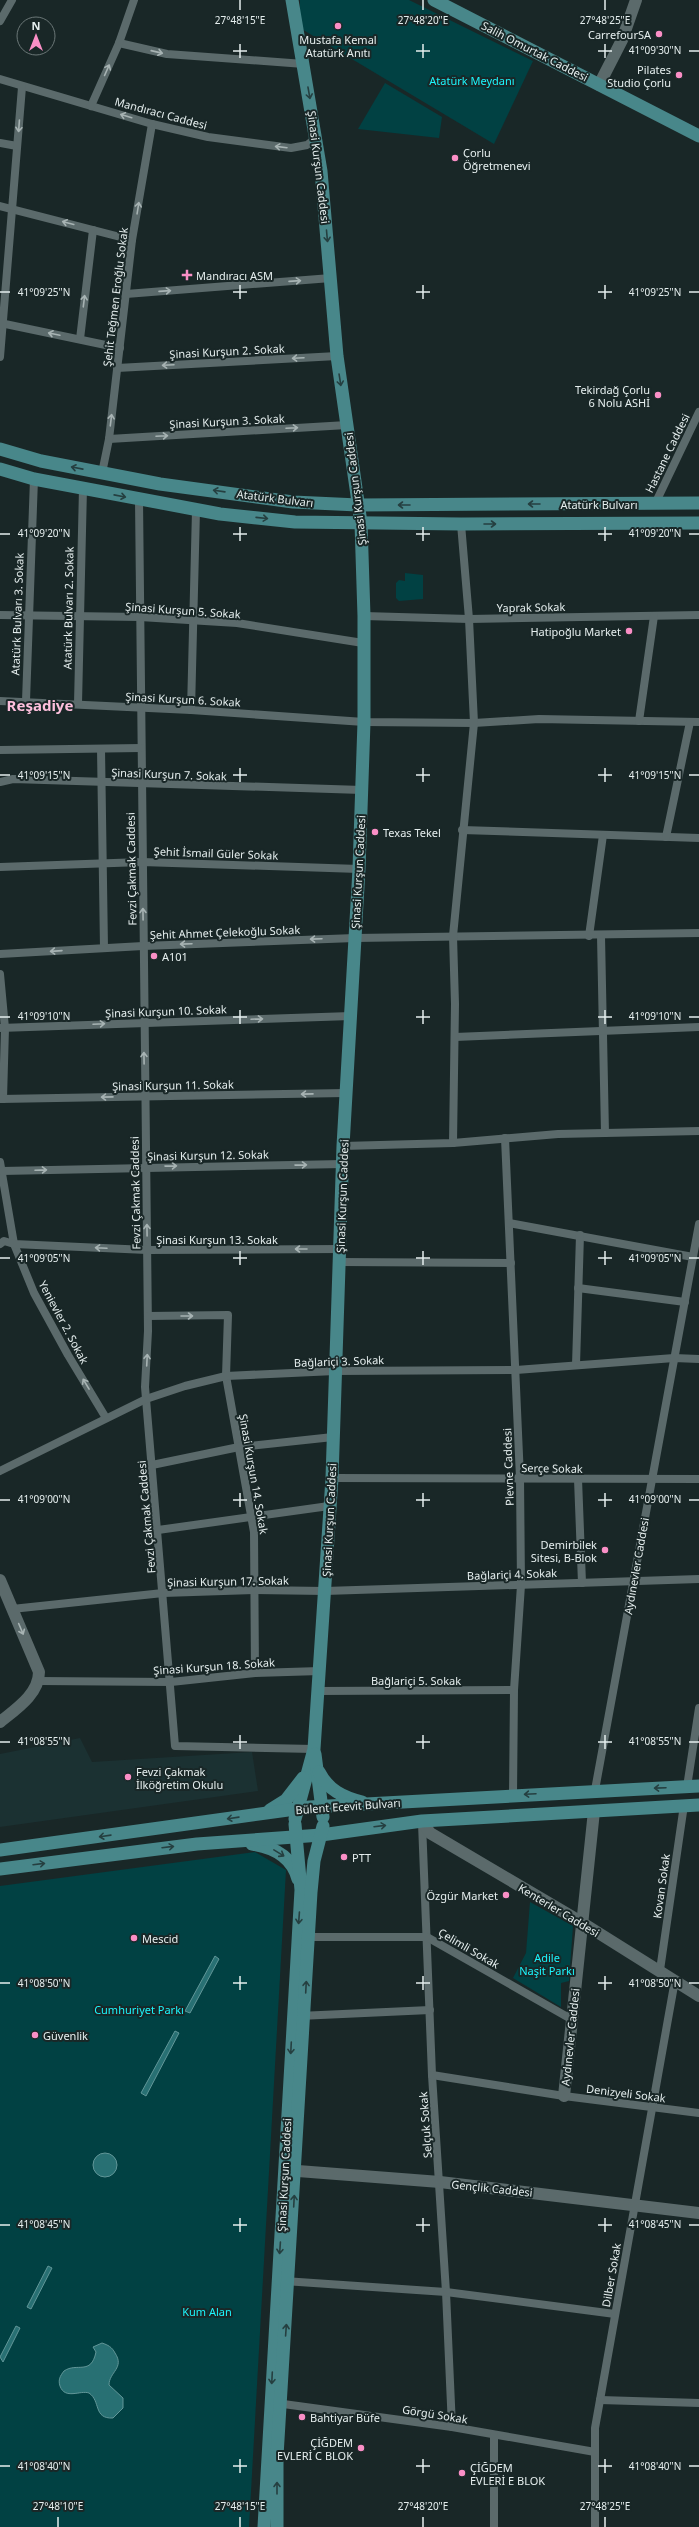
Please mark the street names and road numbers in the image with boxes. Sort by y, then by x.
street label: Salih Omurtak Caddesi [479,18,591,84]
street label: Mandıracı Caddesi [113,93,209,133]
street label: Şinasi Kurşun Caddesi [305,110,333,224]
street label: Şehit Teğmen Eroğlu Sokak [99,226,131,367]
street label: Şinasi Kurşun 2. Sokak [169,340,285,362]
street label: Şinasi Kurşun 3. Sokak [169,410,285,432]
street label: Hastane Caddesi [641,411,693,495]
street label: Şinasi Kurşun Caddesi [341,432,369,546]
street label: Atatürk Bulvarı [236,486,314,510]
street label: Atatürk Bulvarı [560,497,638,512]
street label: Atatürk Bulvarı 2. Sokak [59,546,77,669]
street label: Atatürk Bulvarı 3. Sokak [7,552,27,676]
street label: Şinasi Kurşun 5. Sokak [125,598,241,622]
street label: Yaprak Sokak [497,599,565,615]
street label: Şinasi Kurşun 6. Sokak [125,688,241,710]
street label: Şinasi Kurşun 7. Sokak [111,764,227,784]
street label: Fevzi Çakmak Caddesi [123,812,139,926]
street label: Şinasi Kurşun Caddesi [348,815,368,929]
street label: Şehit İsmail Güler Sokak [153,843,279,863]
street label: Şehit Ahmet Çelekoğlu Sokak [150,922,301,942]
street label: Şinasi Kurşun 10. Sokak [105,1001,227,1021]
street label: Şinasi Kurşun 11. Sokak [112,1076,234,1094]
street label: Fevzi Çakmak Caddesi [127,1136,143,1250]
street label: Şinasi Kurşun Caddesi [333,1139,351,1253]
street label: Şinasi Kurşun 12. Sokak [147,1146,269,1164]
street label: Şinasi Kurşun 13. Sokak [156,1232,278,1247]
street label: Yenievler 2. Sokak [36,1278,92,1366]
street label: Bağlariçi 3. Sokak [294,1352,384,1370]
street label: Şinasi Kurşun 14. Sokak [236,1413,272,1535]
street label: Plevne Caddesi [499,1428,517,1506]
street label: Fevzi Çakmak Caddesi [134,1460,158,1574]
street label: Serçe Sokak [521,1460,583,1476]
street label: Şinasi Kurşun Caddesi [319,1463,339,1577]
street label: Aydınevler Caddesi [620,1516,652,1616]
street label: Bağlariçi 4. Sokak [467,1565,557,1583]
street label: Şinasi Kurşun 17. Sokak [167,1572,289,1590]
street label: Şinasi Kurşun 18. Sokak [153,1654,275,1678]
street label: Bağlariçi 5. Sokak [371,1673,461,1688]
street label: Bülent Ecevit Bulvarı [295,1795,401,1817]
street label: Kovan Sokak [649,1853,673,1919]
street label: Kenterler Caddesi [516,1880,602,1940]
street label: Çelimli Sokak [436,1924,502,1972]
street label: Aydınevler Caddesi [557,1987,583,2087]
street label: Denizyeli Sokak [585,2081,667,2105]
street label: Selçuk Sokak [415,2091,435,2159]
street label: Şinasi Kurşun Caddesi [274,2118,294,2232]
street label: Gençlik Caddesi [451,2176,533,2200]
street label: Dilber Sokak [598,2242,624,2308]
street label: Görgü Sokak [401,2401,469,2427]

